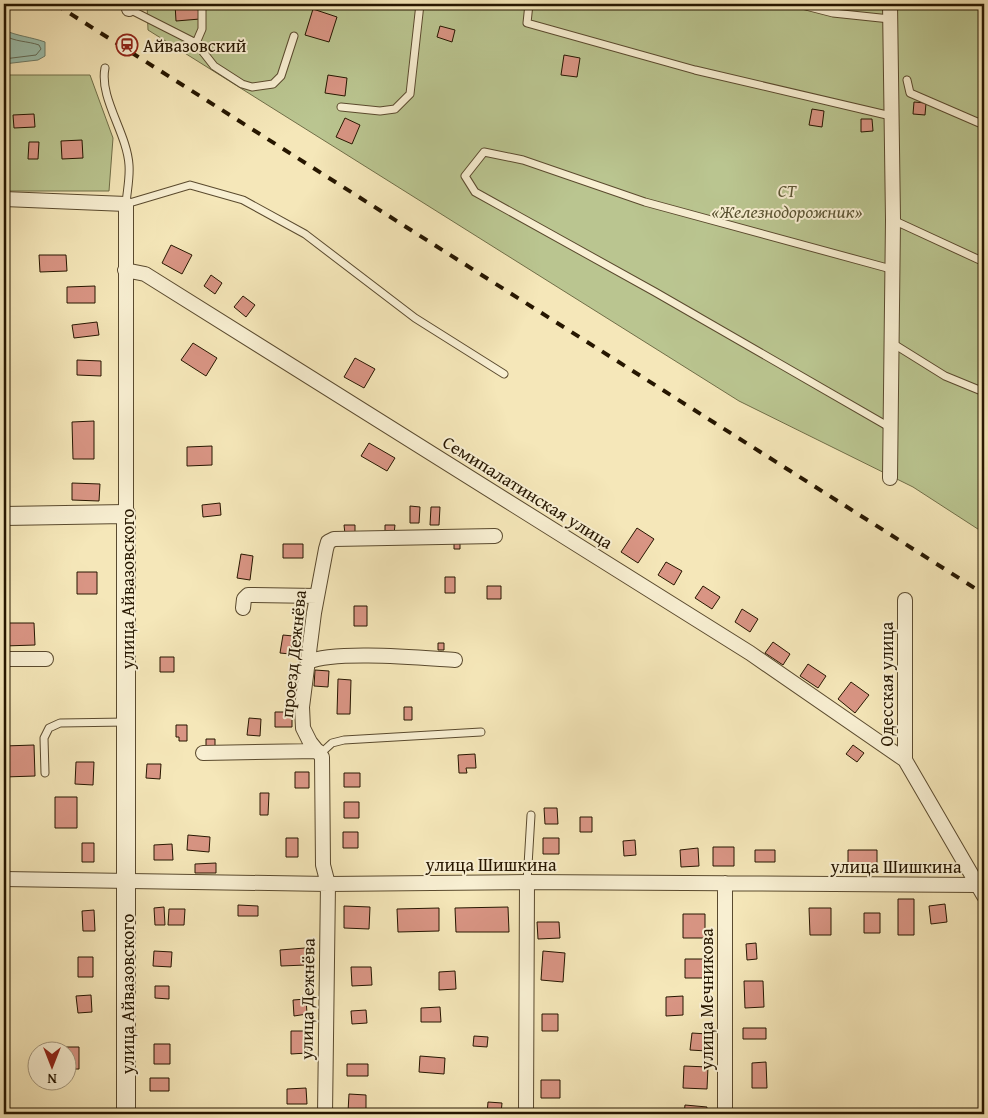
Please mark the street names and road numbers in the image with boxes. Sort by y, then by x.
street label: Семипалатинская улица [438,428,619,556]
street label: улица Айвазовского [114,509,141,670]
street label: проезд Дежнёва [273,588,313,719]
street label: Одесская улица [873,621,900,746]
street label: улица Шишкина [424,851,557,878]
street label: улица Шишкина [829,853,962,880]
street label: улица Айвазовского [114,914,141,1075]
street label: улица Мечникова [693,928,720,1071]
street label: улица Дежнёва [292,937,322,1061]

